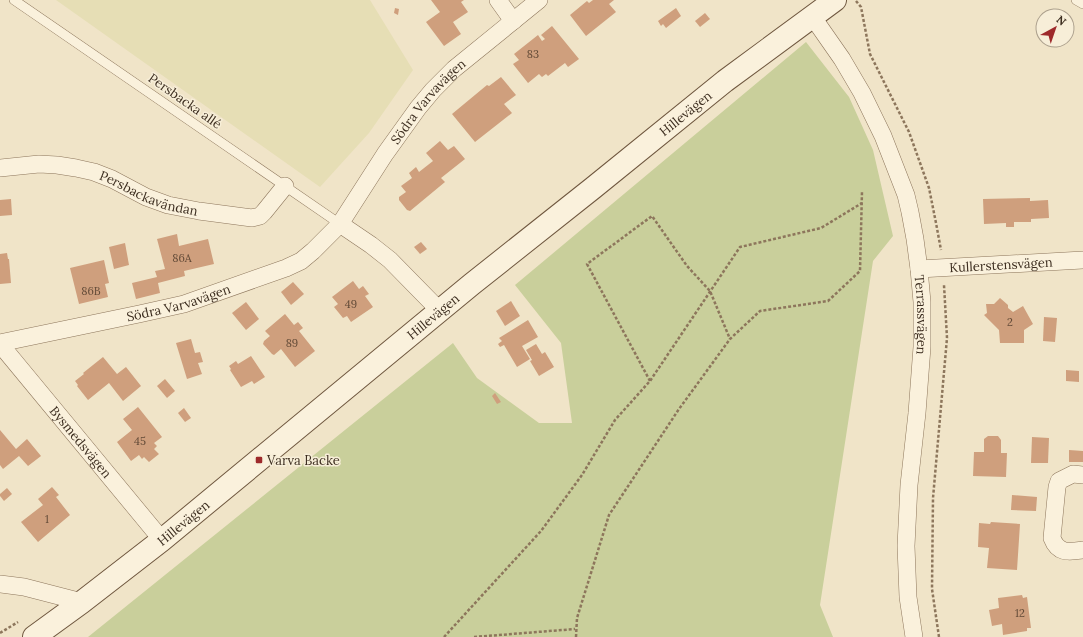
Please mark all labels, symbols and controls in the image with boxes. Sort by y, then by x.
north arrow [1035,8,1075,48]
text: N [1054,12,1070,29]
house number: 83 [527,47,539,61]
street label: Södra Varvavägen [387,55,469,147]
street label: Persbacka allé [145,69,225,133]
street label: Hillevägen [656,87,715,140]
street label: Persbackavändan [97,167,199,219]
house number: 86A [172,251,193,265]
street label: Kullerstensvägen [949,253,1053,276]
street label: Terrassvägen [911,274,931,355]
street label: Södra Varvavägen [125,280,233,325]
house number: 86B [81,284,101,298]
street label: Hillevägen [403,290,463,343]
house number: 49 [345,297,357,311]
house number: 2 [1007,315,1013,329]
house number: 89 [286,336,298,350]
street label: Bysmedsvägen [46,402,116,481]
house number: 45 [134,434,146,448]
place label: Varva Backe [266,452,340,469]
marker: Varva Backe [254,455,264,465]
street label: Hillevägen [153,496,213,549]
house number: 1 [45,512,49,526]
house number: 12 [1015,606,1025,620]

